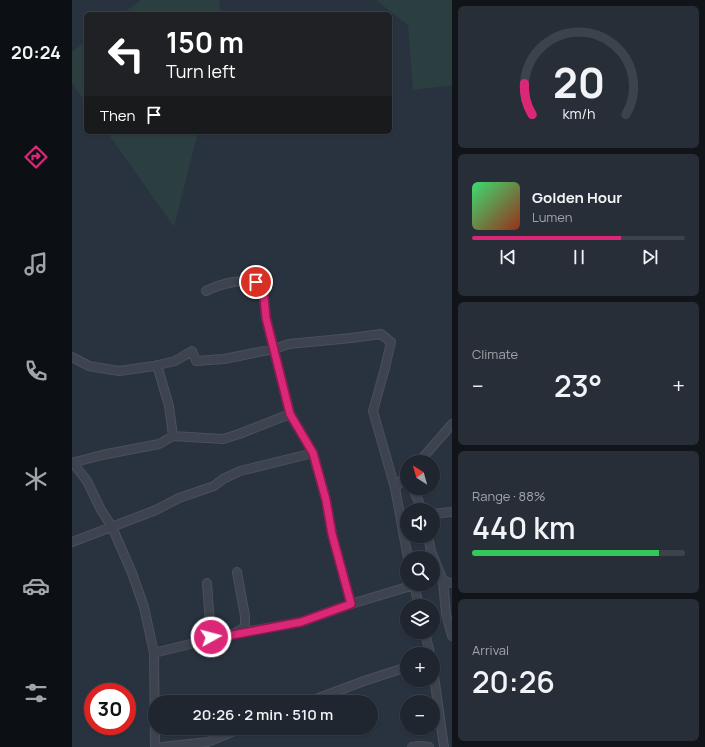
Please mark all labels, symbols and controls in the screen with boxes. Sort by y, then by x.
text: 150 m [166,23,244,61]
icon: left [100,28,152,80]
text: 20:24 [11,40,61,64]
text: 20 [552,54,605,110]
text: Turn left [166,59,236,83]
icon: arrive [143,104,165,126]
text: km/h [562,104,595,123]
text: Then [100,105,135,126]
icon: directions [22,143,50,171]
text: Golden Hour [532,187,622,208]
text: Lumen [532,208,572,226]
icon: previous [497,246,519,268]
icon: pause [568,246,590,268]
icon: next [639,246,661,268]
icon: music [22,250,50,278]
pin [239,265,273,299]
icon: arrive [245,271,267,293]
text: Climate [472,345,518,363]
icon: phone [22,357,50,385]
text: 23° [554,365,602,406]
text: − [472,371,484,401]
text: + [672,371,685,401]
north arrow [400,455,440,495]
map controls [400,455,440,735]
icon: climate [22,465,50,493]
text: Range · 88% [472,487,545,505]
button: sound [400,503,440,543]
text: 440 km [472,507,575,548]
button: search [400,551,440,591]
icon: car [22,572,50,600]
button: layers [400,599,440,639]
position arrow [190,616,232,658]
text: Arrival [472,641,509,659]
button: + [400,647,440,687]
text: 20:26 [472,661,555,702]
icon: filters [22,679,50,707]
speed limit sign: 30 [84,683,136,735]
button: − [400,695,440,735]
text: 20:26 · 2 min · 510 m [193,704,333,725]

